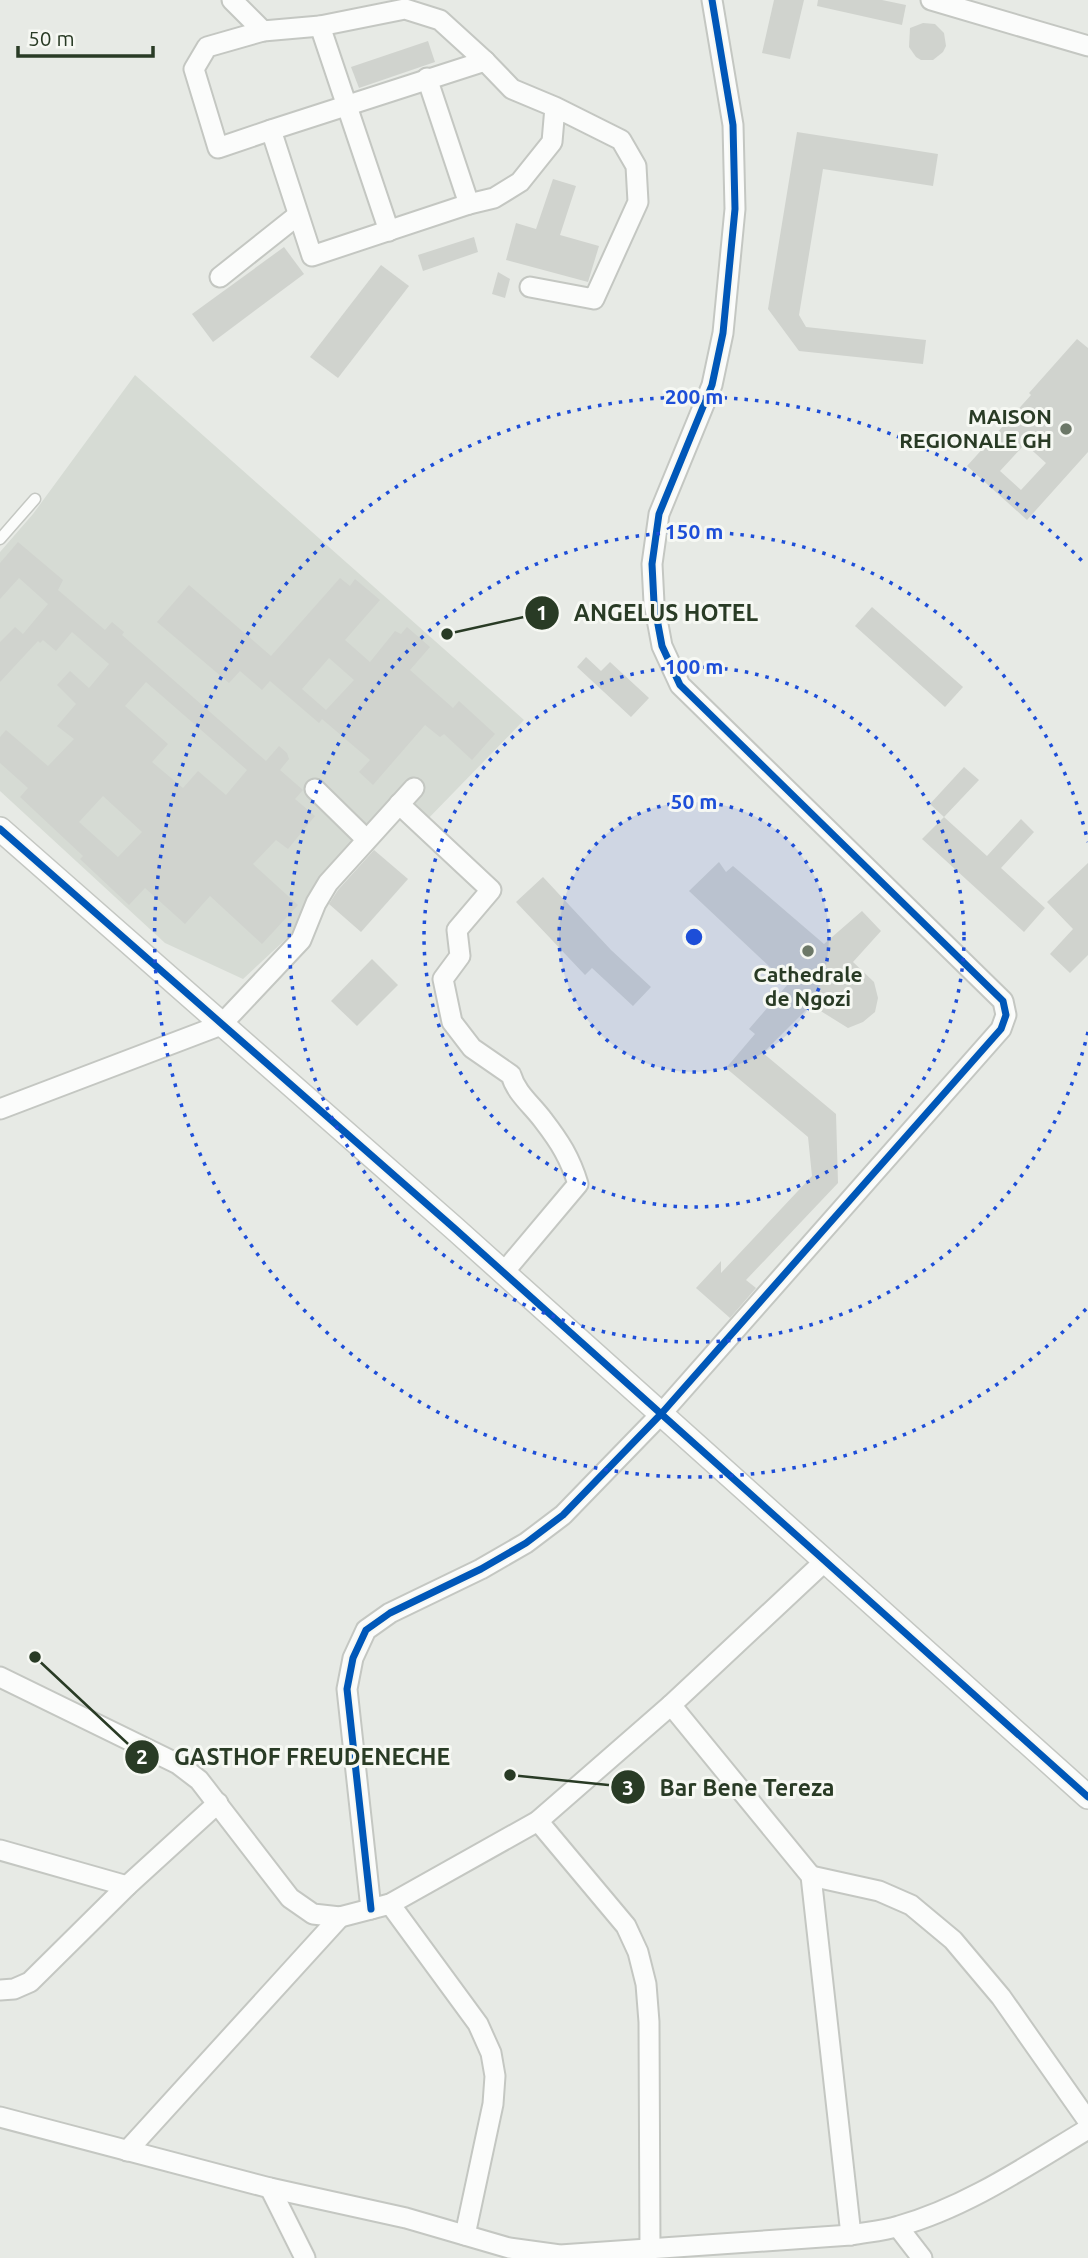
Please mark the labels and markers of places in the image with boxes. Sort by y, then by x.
place label: MAISON REGIONALE GH [899,404,1052,452]
marker: MAISON REGIONALE GH [1058,421,1074,437]
callout: ANGELUS HOTEL [524,591,772,635]
centre of rings [682,925,706,949]
marker: Cathedrale de Ngozi [800,943,816,959]
place label: Cathedrale de Ngozi [753,962,863,1010]
callout: GASTHOF FREUDENECHE [125,1735,464,1779]
callout: Bar Bene Tereza [611,1765,848,1809]

